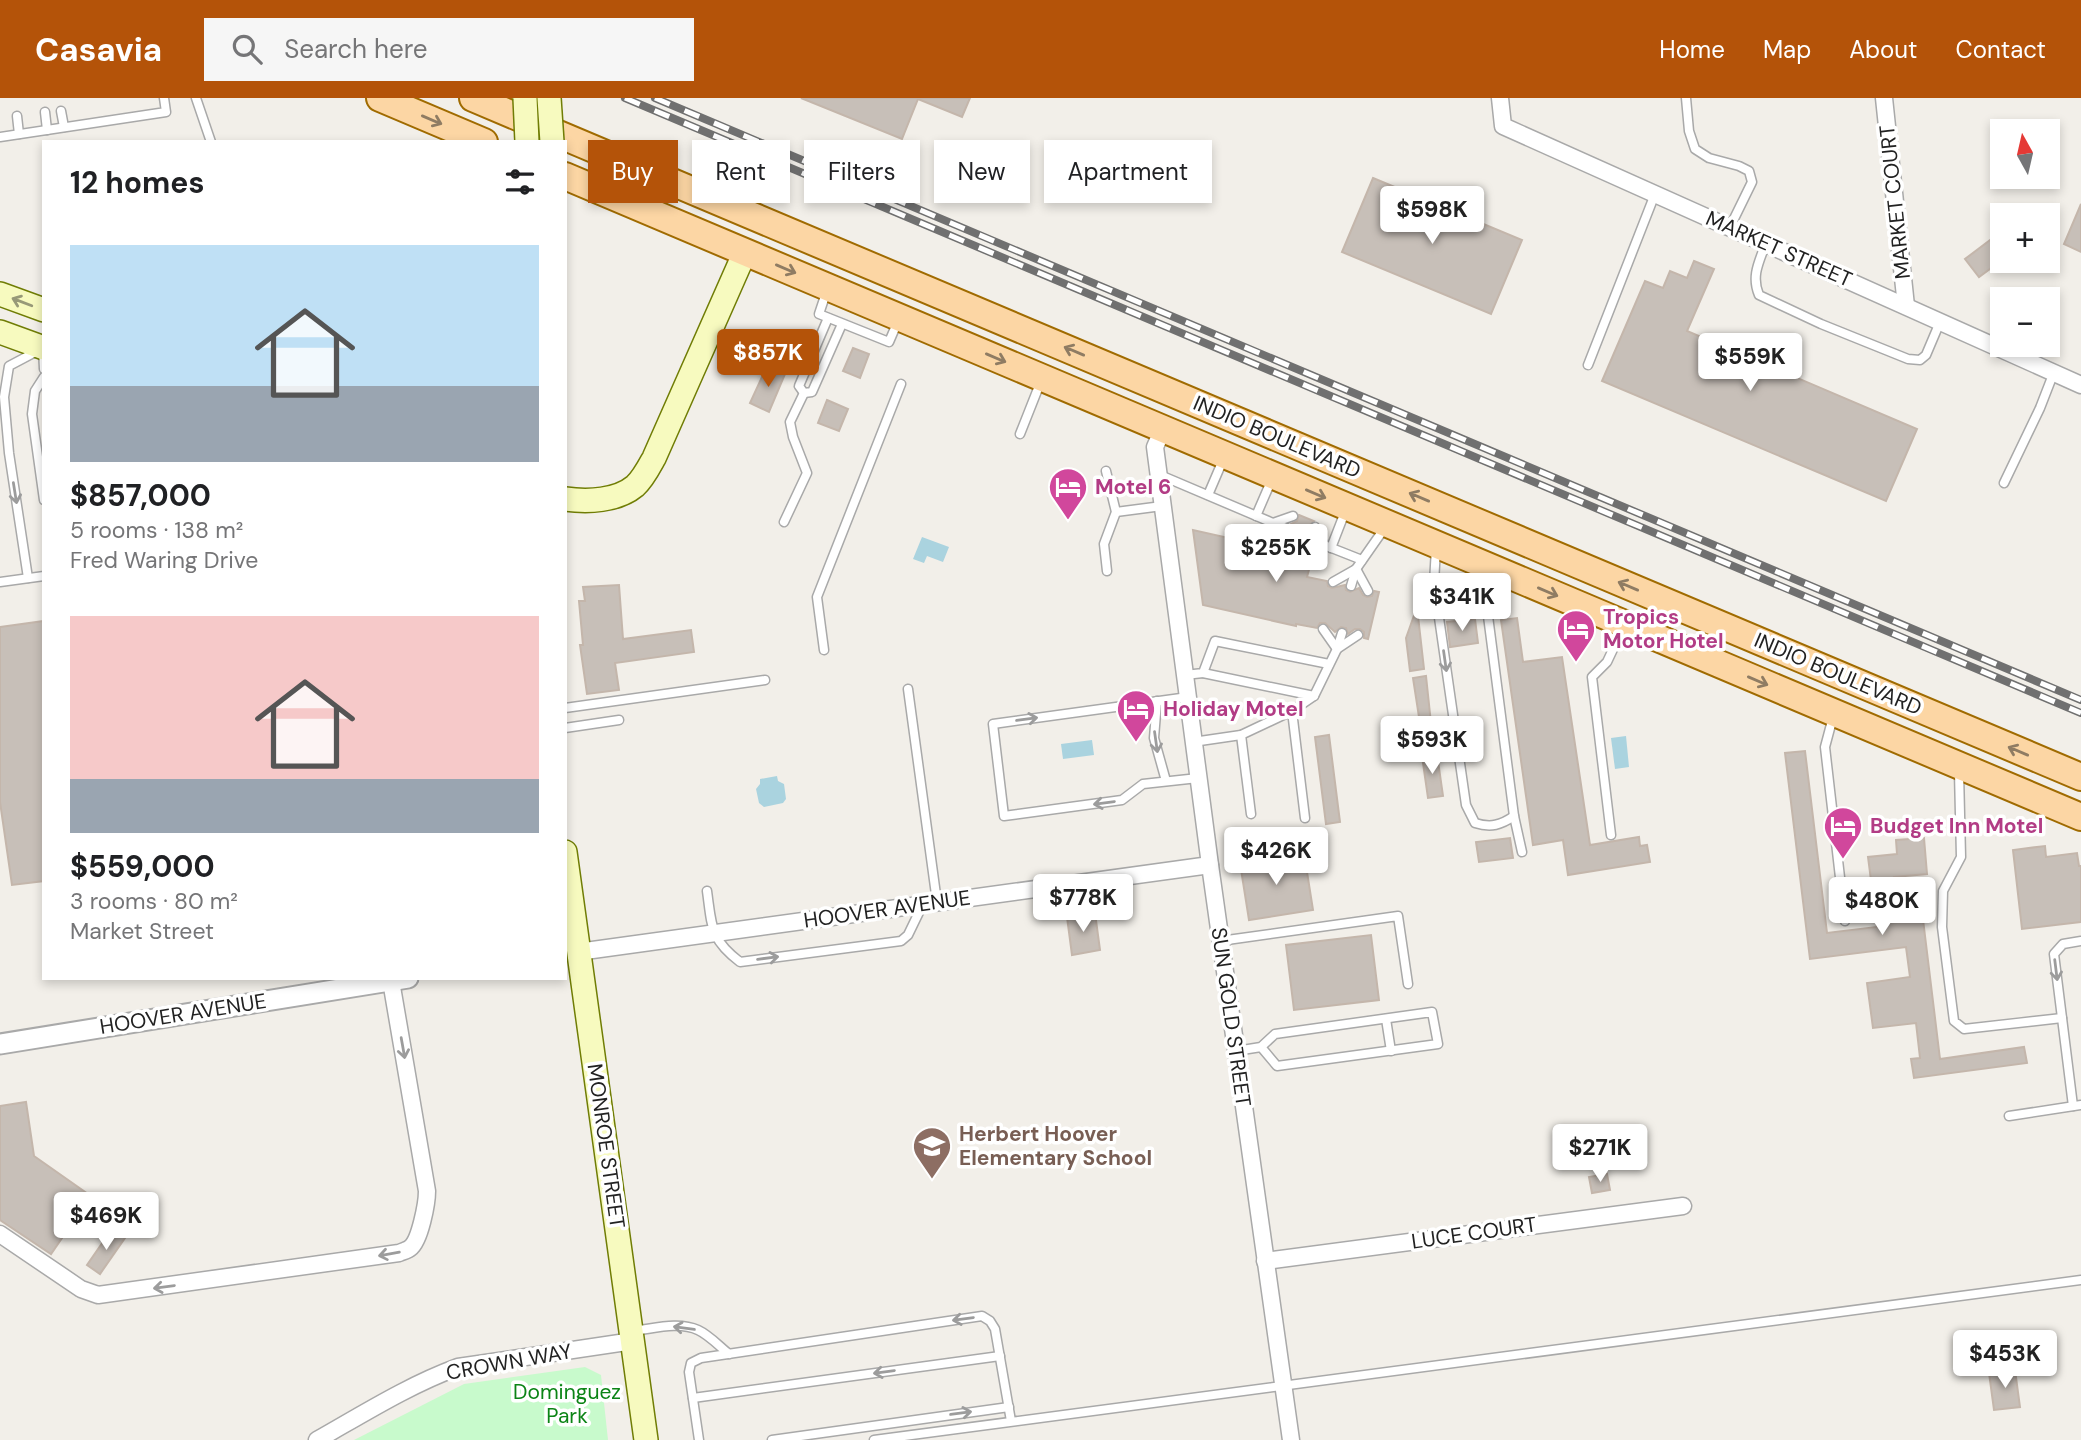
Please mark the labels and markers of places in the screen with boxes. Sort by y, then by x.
pin: $598K [1383,186,1481,246]
pin: $857K [719,330,817,389]
pin: $559K [1701,334,1799,393]
hotel icon: Motel 6 [1047,466,1089,521]
place label: Motel 6 [1095,473,1171,501]
pin: $255K [1227,524,1325,584]
pin: $341K [1413,574,1511,633]
place label: Tropics Motor Hotel [1603,603,1724,655]
hotel icon: Tropics Motor Hotel [1555,608,1597,663]
hotel icon: Holiday Motel [1115,688,1157,743]
place label: Holiday Motel [1163,695,1304,723]
pin: $593K [1383,716,1481,776]
hotel icon: Budget Inn Motel [1822,805,1864,860]
place label: Budget Inn Motel [1870,812,2043,840]
pin: $426K [1227,828,1325,887]
pin: $778K [1034,874,1132,934]
pin: $480K [1833,878,1931,937]
place label: Herbert Hoover Elementary School [959,1120,1152,1172]
pin: $271K [1551,1124,1649,1184]
school or university icon: Herbert Hoover Elementary School [911,1125,953,1180]
pin: $469K [57,1192,155,1252]
pin: $453K [1956,1330,2054,1390]

